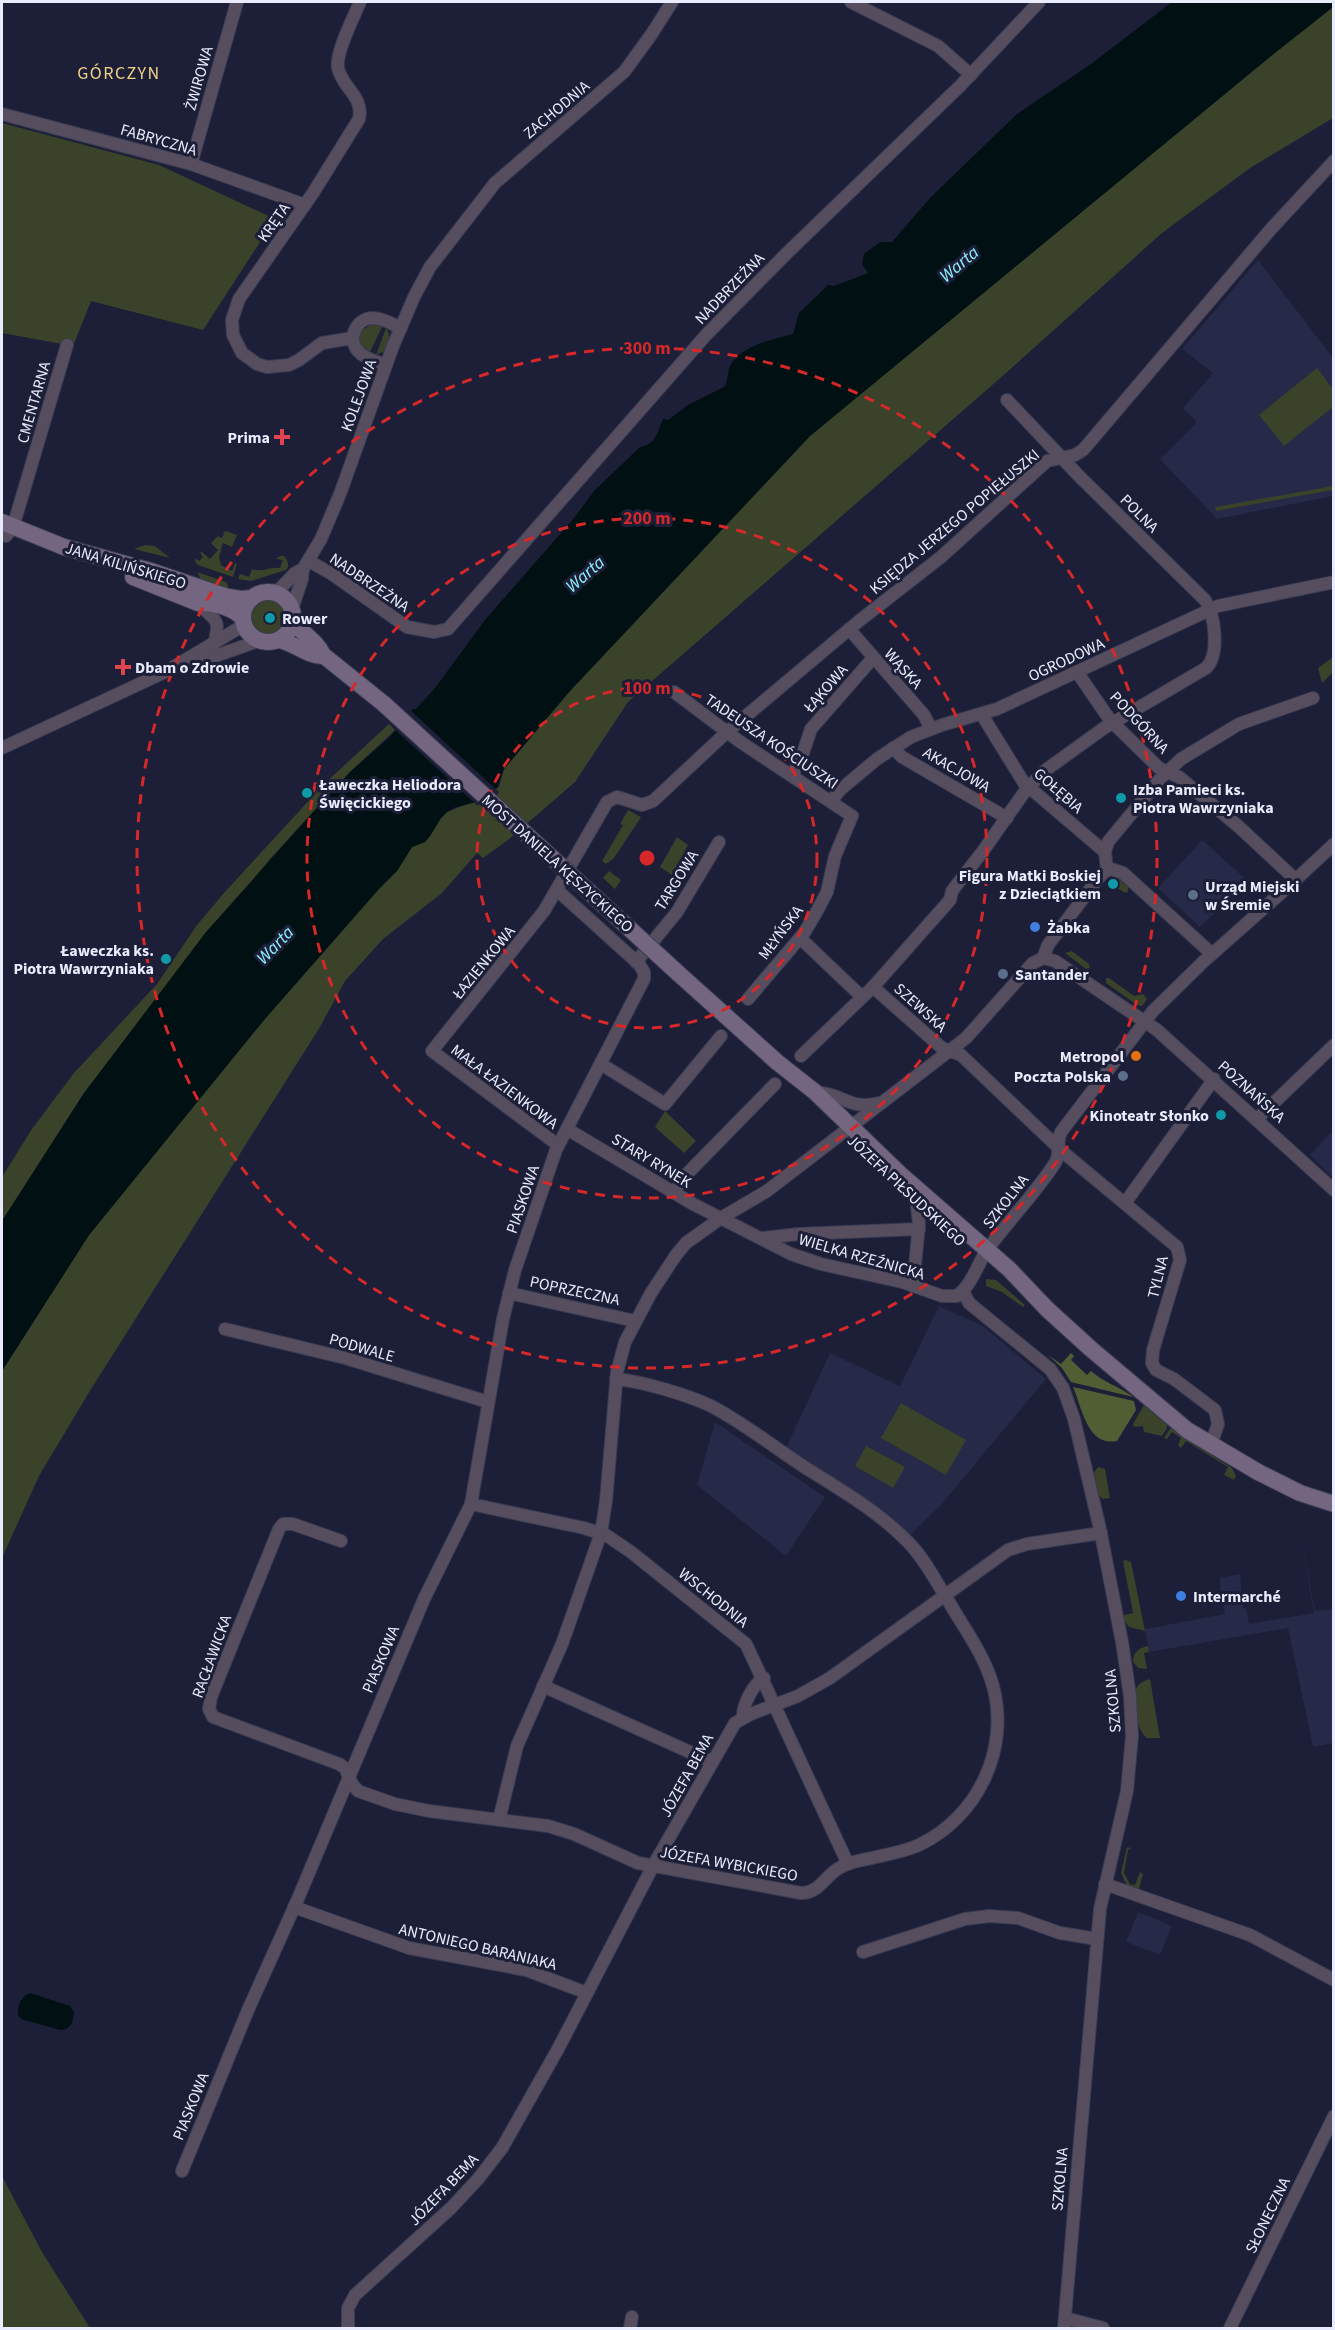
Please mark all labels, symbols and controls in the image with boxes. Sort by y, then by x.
street label: ŻWIROWA [179,43,219,113]
district label: GÓRCZYN [77,61,161,86]
street label: ZACHODNIA [519,75,595,144]
street label: FABRYCZNA [118,119,200,161]
street label: KRĘTA [252,198,295,247]
water label: Warta [934,240,985,288]
street label: NADBRZEŻNA [690,248,770,329]
text: 300 m [623,336,671,361]
street label: KOLEJOWA [336,356,382,434]
street label: CMENTARNA [12,358,56,446]
place label: Prima [228,427,270,449]
marker: Prima [275,430,289,444]
street label: KSIĘDZA JERZEGO POPIEŁUSZKI [865,444,1044,600]
street label: POLNA [1115,489,1164,538]
text: 200 m [623,506,671,531]
street label: JANA KILIŃSKIEGO [63,537,189,595]
street label: NADBRZEŻNA [325,548,414,618]
water label: Warta [560,550,611,598]
place label: Rower [282,608,328,630]
marker: Rower [263,611,277,625]
street label: OGRODOWA [1025,633,1108,687]
street label: WĄSKA [879,644,928,694]
place label: Dbam o Zdrowie [135,657,249,679]
marker: Dbam o Zdrowie [116,660,130,674]
street label: ŁĄKOWA [798,660,853,718]
text: 100 m [623,676,671,701]
street label: PODGÓRNA [1105,687,1174,759]
street label: TADEUSZA KOŚCIUSZKI [701,689,842,795]
street label: AKACJOWA [919,742,995,798]
street label: GOŁĘBIA [1029,763,1088,819]
place label: Ławeczka Heliodora Święcickiego [318,774,461,814]
place label: Izba Pamieci ks. Piotra Wawrzyniaka [1133,779,1274,819]
marker: Ławeczka Heliodora Święcickiego [300,786,314,800]
street label: MOST DANIELA KĘSZYCKIEGO [477,790,638,938]
marker: Izba Pamieci ks. Piotra Wawrzyniaka [1114,791,1128,805]
street label: TARGOWA [650,846,704,915]
centre of rings [637,848,657,868]
place label: Figura Matki Boskiej z Dzieciątkiem [959,865,1101,905]
place label: Urząd Miejski w Śremie [1205,876,1299,916]
marker: Figura Matki Boskiej z Dzieciątkiem [1106,877,1120,891]
marker: Urząd Miejski w Śremie [1186,888,1200,902]
street label: MŁYŃSKA [753,901,809,964]
place label: Żabka [1047,917,1090,939]
water label: Warta [251,920,300,970]
marker: Żabka [1028,920,1042,934]
street label: ŁAZIENKOWA [447,921,521,1005]
place label: Ławeczka ks. Piotra Wawrzyniaka [13,940,154,980]
marker: Ławeczka ks. Piotra Wawrzyniaka [159,952,173,966]
place label: Santander [1015,964,1089,986]
marker: Santander [996,967,1010,981]
street label: SZEWSKA [889,978,952,1038]
street label: MAŁA ŁAZIENKOWA [446,1039,563,1135]
place label: Metropol [1060,1046,1124,1068]
marker: Metropol [1129,1049,1143,1063]
street label: POZNAŃSKA [1213,1056,1290,1128]
place label: Poczta Polska [1014,1066,1111,1088]
marker: Poczta Polska [1116,1069,1130,1083]
place label: Kinoteatr Słonko [1089,1105,1209,1127]
marker: Kinoteatr Słonko [1214,1108,1228,1122]
street label: STARY RYNEK [607,1128,696,1194]
street label: JÓZEFA PIŁSUDSKIEGO [842,1130,970,1252]
street label: PIASKOWA [501,1162,545,1237]
street label: SZKOLNA [978,1170,1034,1233]
street label: WIELKA RZEŹNICKA [796,1228,928,1286]
street label: TYLNA [1142,1254,1174,1301]
street label: POPRZECZNA [528,1271,622,1311]
street label: PODWALE [327,1328,397,1368]
street label: WSCHODNIA [674,1563,753,1633]
place label: Intermarché [1193,1586,1281,1608]
marker: Intermarché [1174,1589,1188,1603]
street label: RACŁAWICKA [187,1611,237,1701]
street label: PIASKOWA [357,1622,405,1696]
street label: SZKOLNA [1099,1668,1127,1734]
street label: JÓZEFA BEMA [655,1729,719,1821]
street label: JÓZEFA WYBICKIEGO [658,1841,799,1887]
street label: ANTONIEGO BARANIAKA [397,1918,559,1976]
street label: PIASKOWA [167,2069,215,2144]
street label: SZKOLNA [1046,2146,1074,2212]
street label: JÓZEFA BEMA [404,2149,484,2231]
street label: SŁONECZNA [1240,2173,1296,2257]

